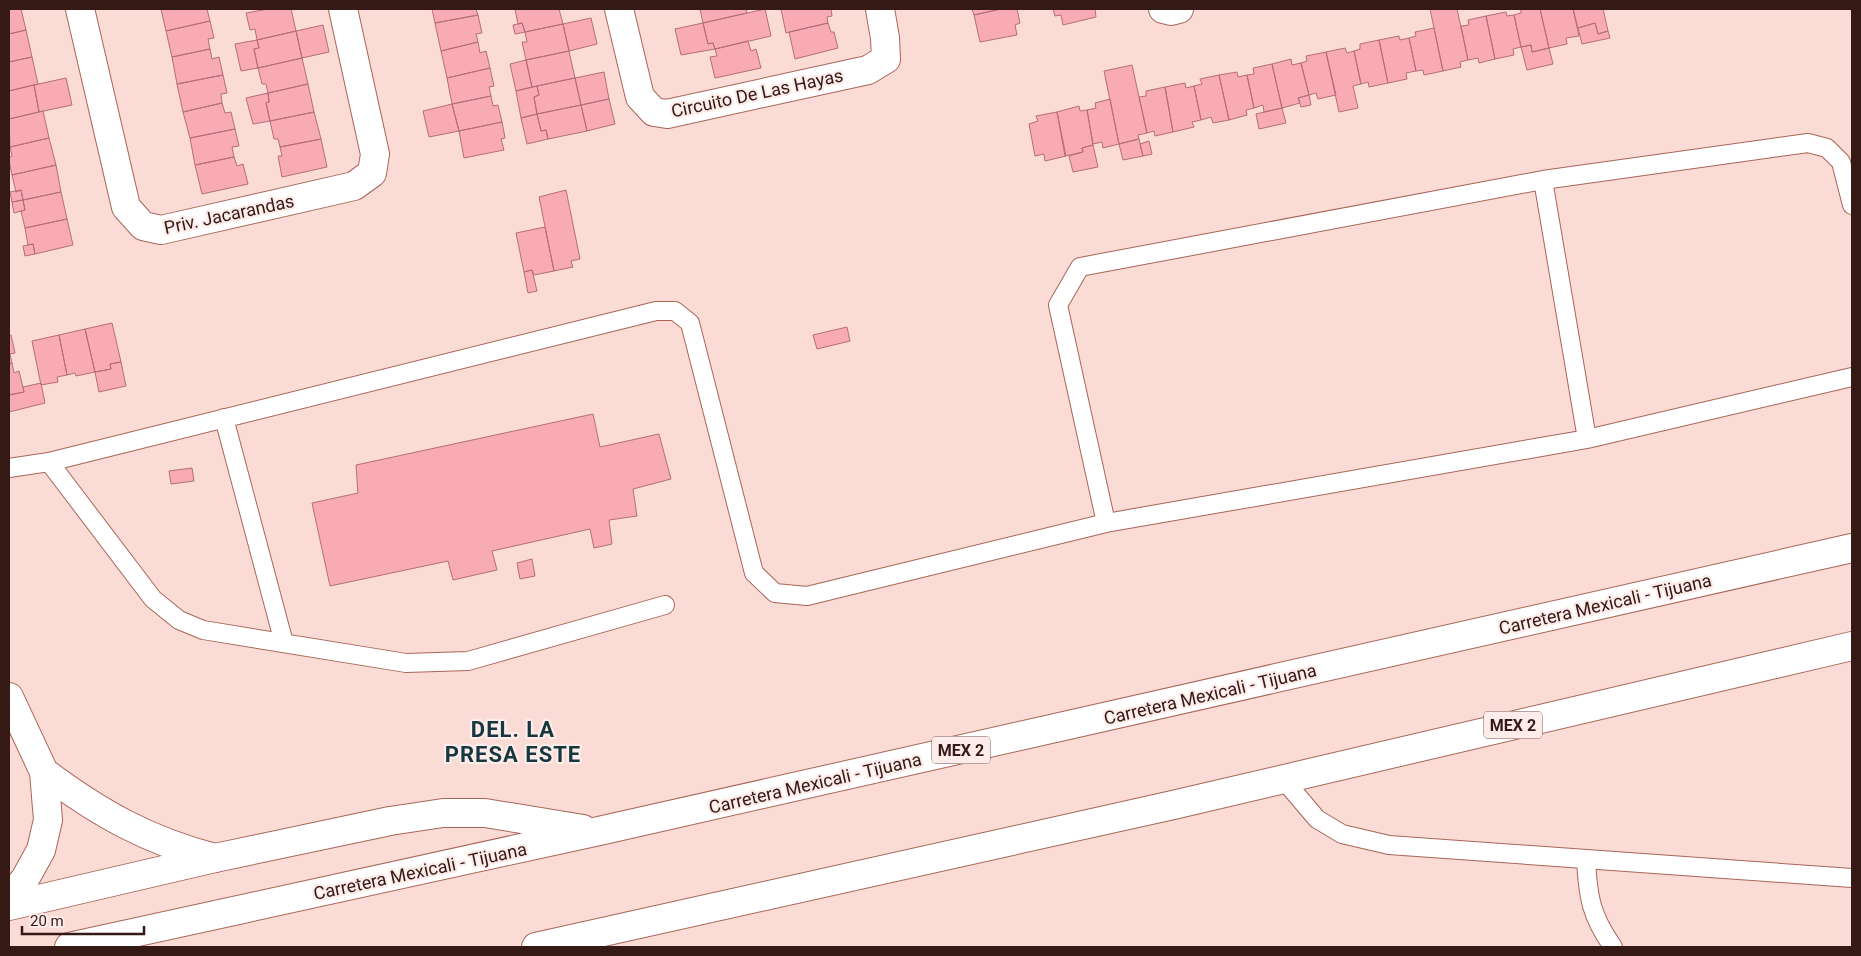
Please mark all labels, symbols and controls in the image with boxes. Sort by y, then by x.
street label: Circuito De Las Hayas [669,65,845,121]
street label: Priv. Jacarandas [162,190,296,238]
street label: Carretera Mexicali - Tijuana [1497,569,1713,639]
street label: Carretera Mexicali - Tijuana [1102,659,1318,729]
road number: MEX 2 [1484,712,1542,738]
district label: DEL. LA PRESA ESTE [445,717,581,767]
road number: MEX 2 [932,736,990,764]
street label: Carretera Mexicali - Tijuana [707,748,923,818]
street label: Carretera Mexicali - Tijuana [311,838,529,904]
scale bar [22,904,145,936]
text: 20 m [30,912,64,930]

